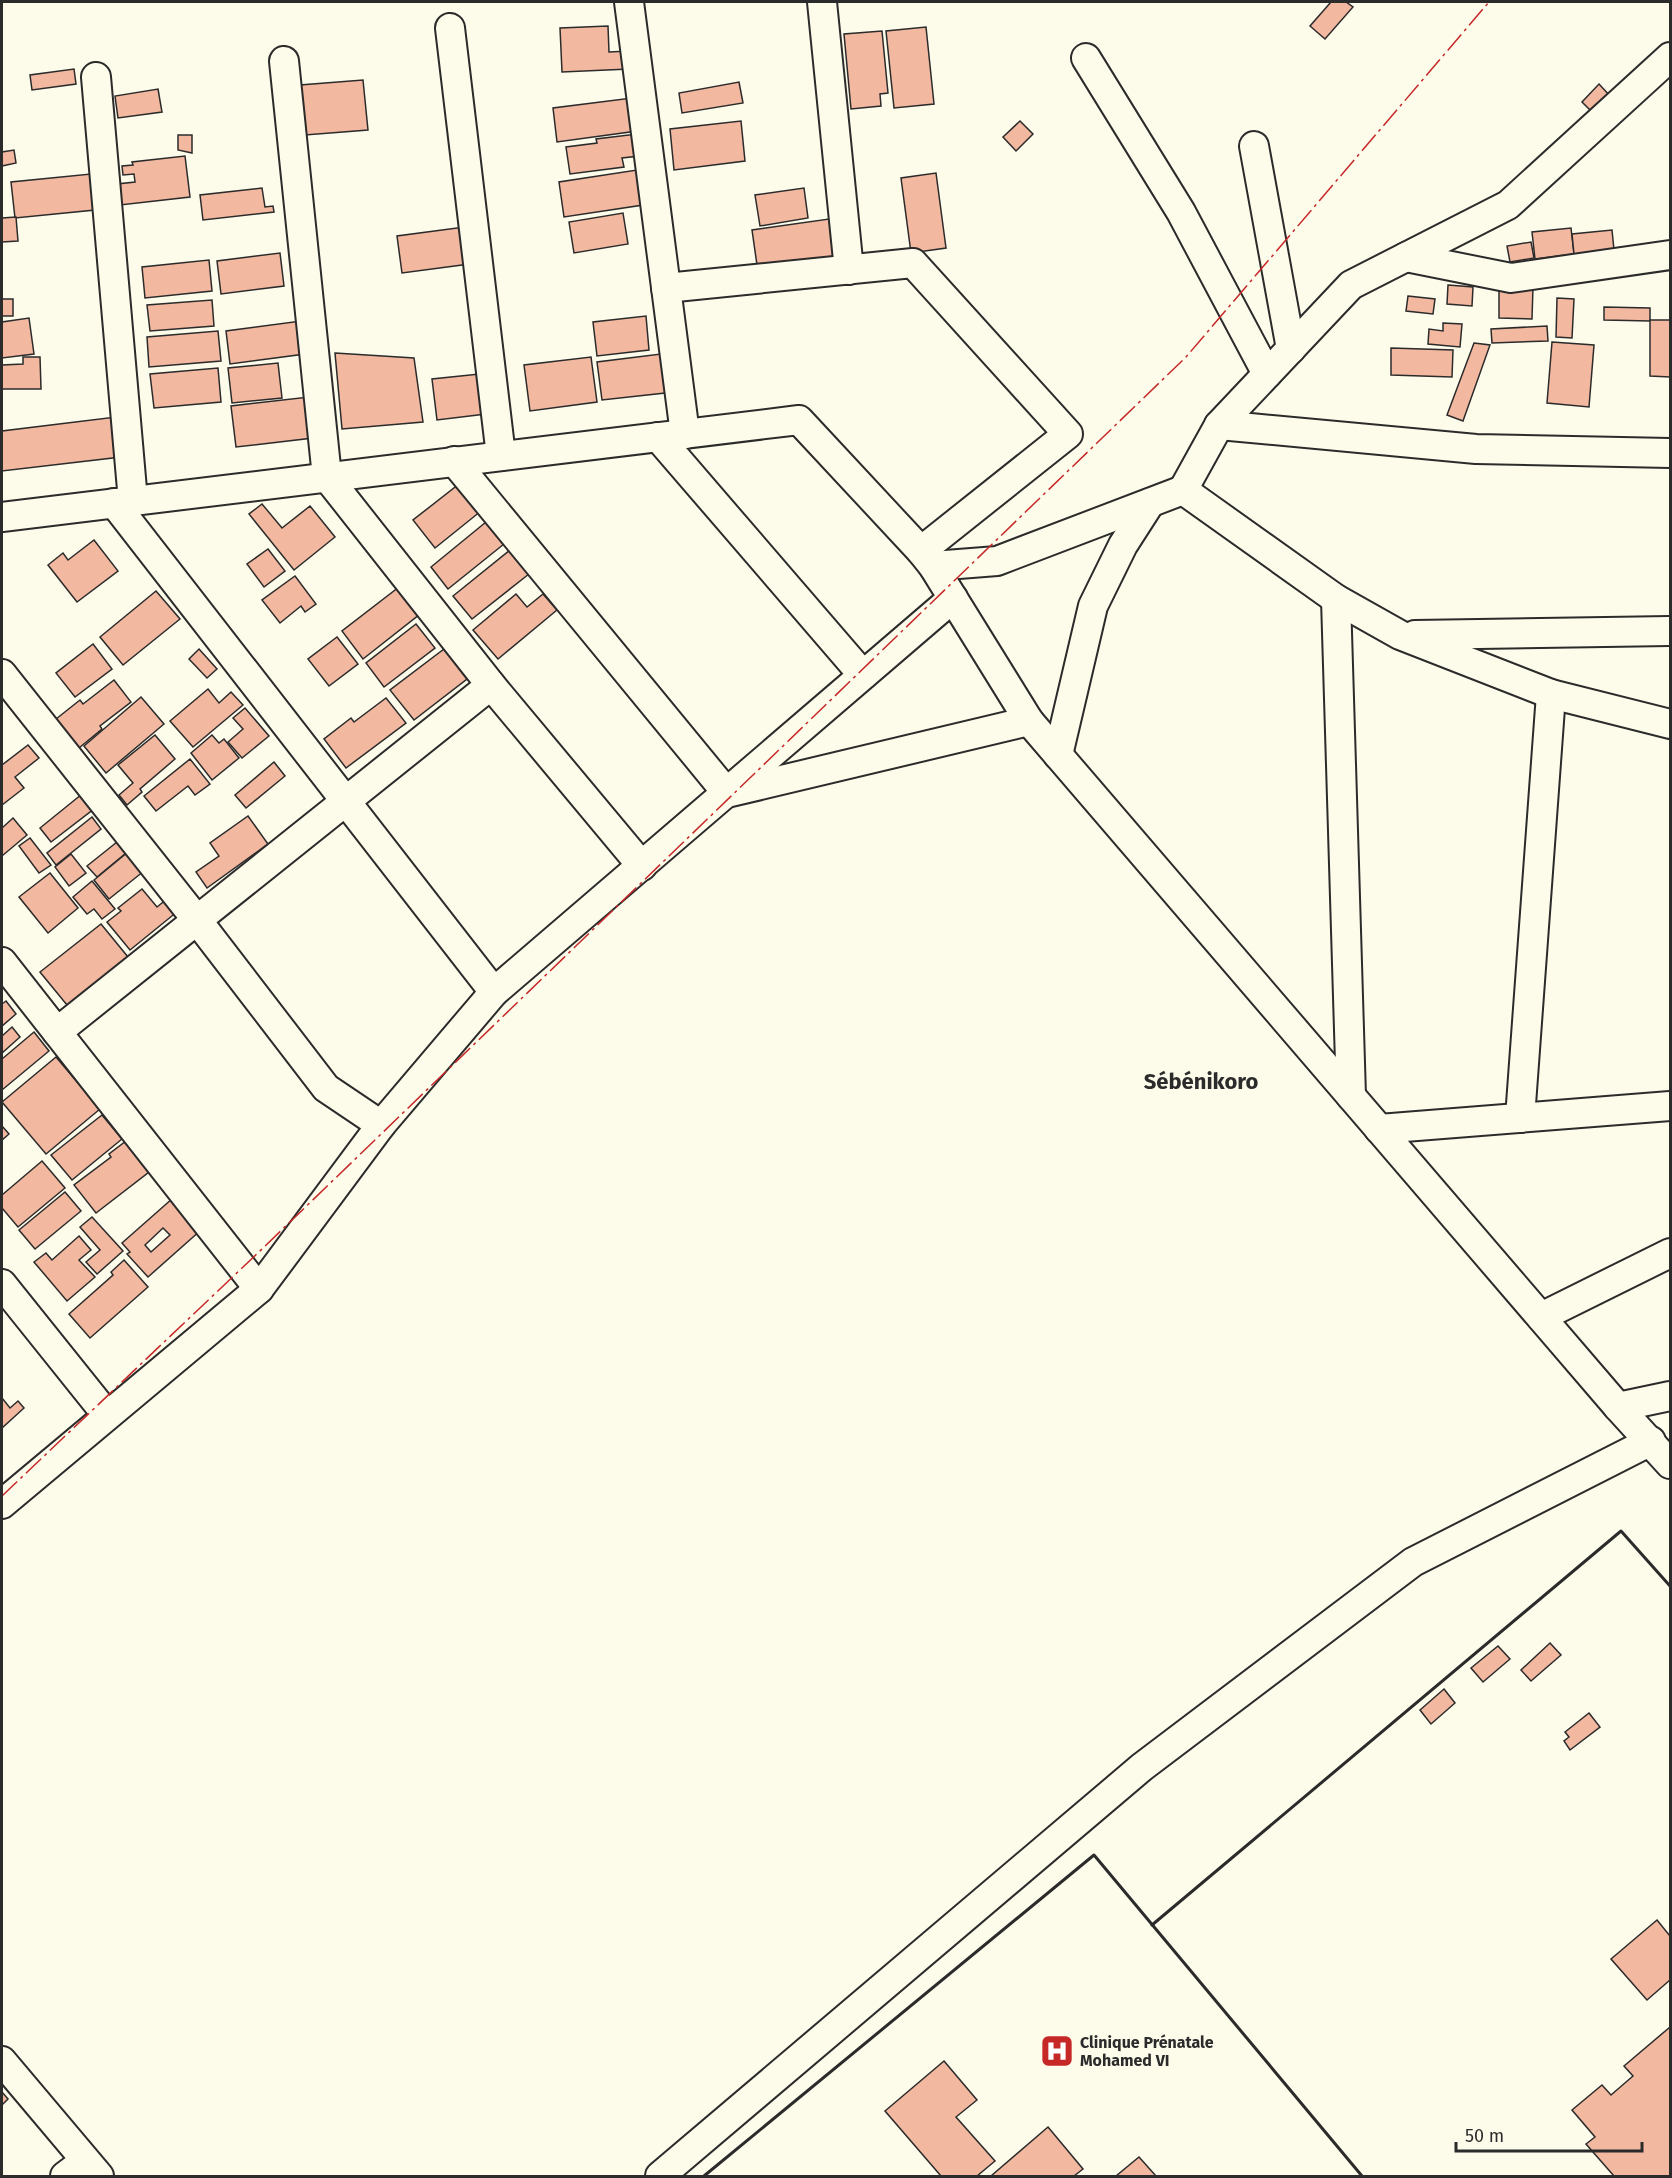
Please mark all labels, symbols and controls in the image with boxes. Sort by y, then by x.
district label: Sébénikoro [1144,1068,1258,1095]
hospital icon: Clinique Prénatale Mohamed VI [1039,2033,1075,2069]
place label: Clinique Prénatale Mohamed VI [1080,2033,1214,2070]
scale bar [1456,2115,1642,2153]
text: 50 m [1465,2125,1504,2147]

